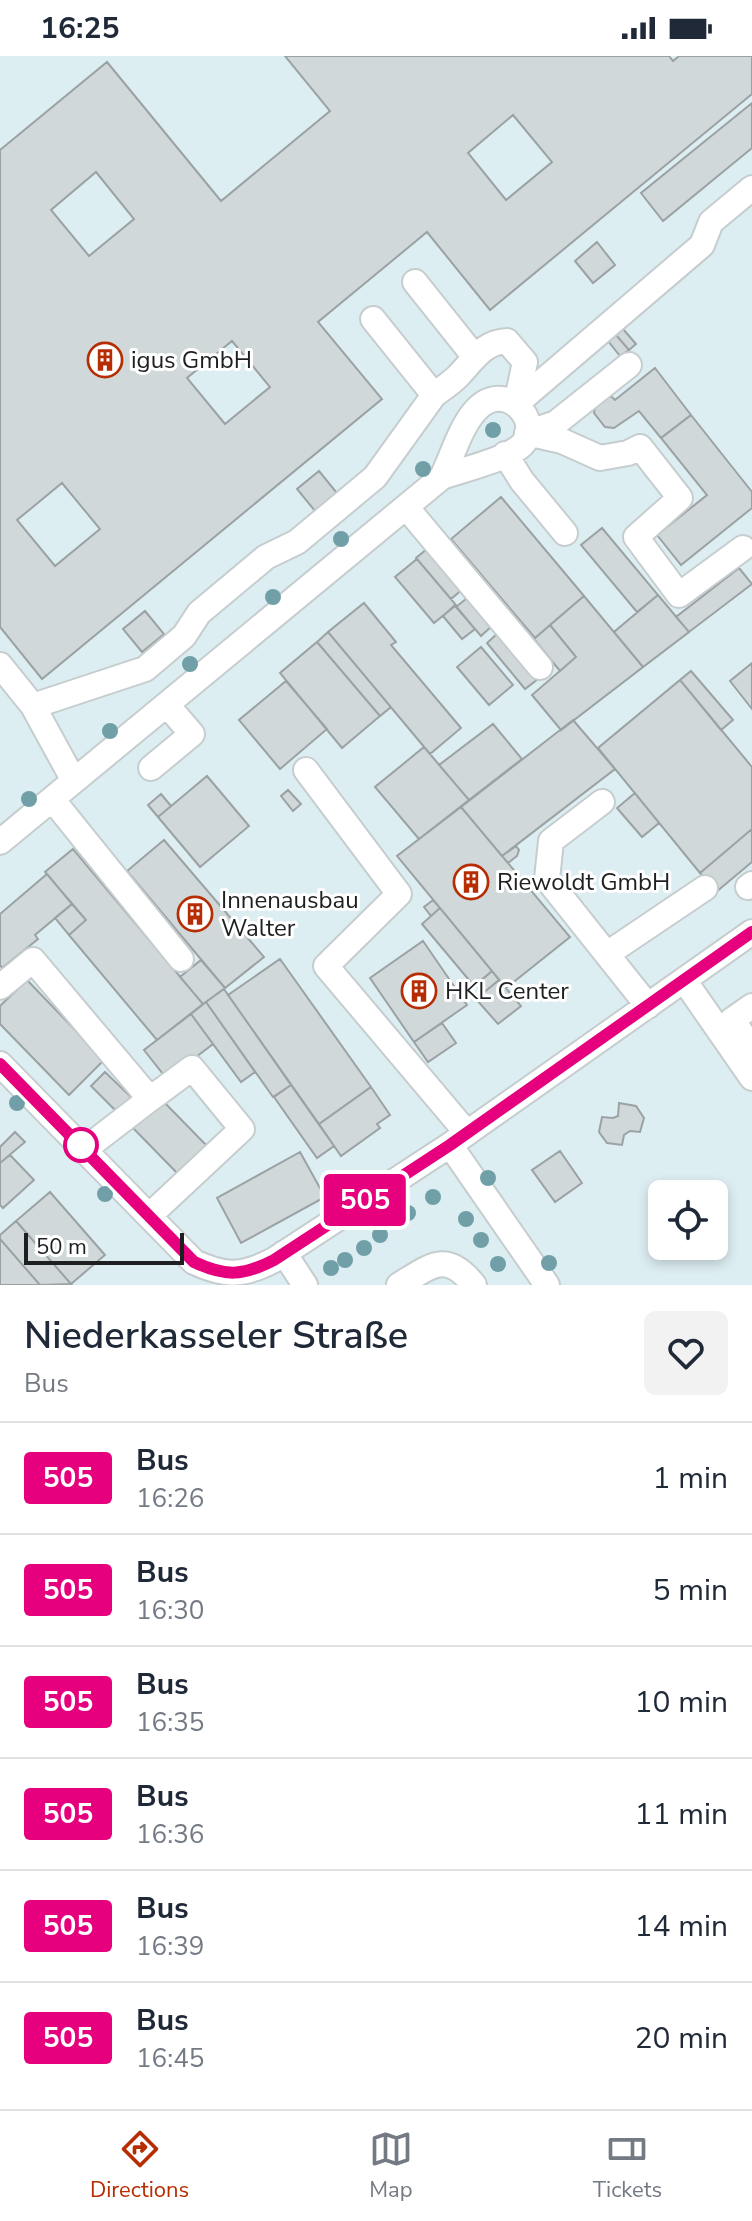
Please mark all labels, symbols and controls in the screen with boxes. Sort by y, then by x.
text: 16:25 [40,8,119,49]
building icon: igus GmbH [86,341,124,379]
place label: igus GmbH [131,344,252,376]
building icon: Riewoldt GmbH [452,863,490,901]
place label: Riewoldt GmbH [497,866,670,898]
place label: Innenausbau Walter [221,884,359,944]
building icon: Innenausbau Walter [176,895,214,933]
building icon: HKL Center [400,972,438,1010]
place label: HKL Center [445,975,569,1007]
unlabelled marker [64,1128,98,1162]
line badge: 505 [319,1174,411,1226]
map controls [648,1180,728,1260]
button: locate [648,1180,728,1260]
text: 505 [340,1181,390,1219]
scale bar [24,1229,184,1265]
text: 50 m [36,1232,87,1262]
text: Niederkasseler Straße [24,1310,408,1361]
button: heart [644,1311,728,1395]
text: Bus [24,1366,69,1401]
text: Bus [136,1440,189,1481]
text: 1 min [653,1458,728,1499]
text: 505 [43,1459,93,1497]
text: 16:26 [136,1481,204,1516]
text: Bus [136,1552,189,1593]
text: 5 min [653,1570,728,1611]
text: 505 [43,1571,93,1609]
text: 16:30 [136,1593,204,1628]
text: Bus [136,1664,189,1705]
text: 10 min [635,1682,728,1723]
text: 505 [43,1683,93,1721]
text: 16:35 [136,1705,204,1740]
text: Bus [136,1776,189,1817]
text: 11 min [635,1794,728,1835]
text: 505 [43,1795,93,1833]
text: 16:36 [136,1817,204,1852]
text: Bus [136,1888,189,1929]
text: 14 min [635,1906,728,1947]
text: 505 [43,1907,93,1945]
text: 16:39 [136,1929,204,1964]
text: Bus [136,2000,189,2041]
text: 20 min [635,2018,728,2059]
text: 505 [43,2019,93,2057]
text: 16:45 [136,2041,204,2076]
tab: Directions [90,2127,189,2205]
tab: Map [369,2127,413,2205]
tab: Tickets [593,2127,662,2205]

